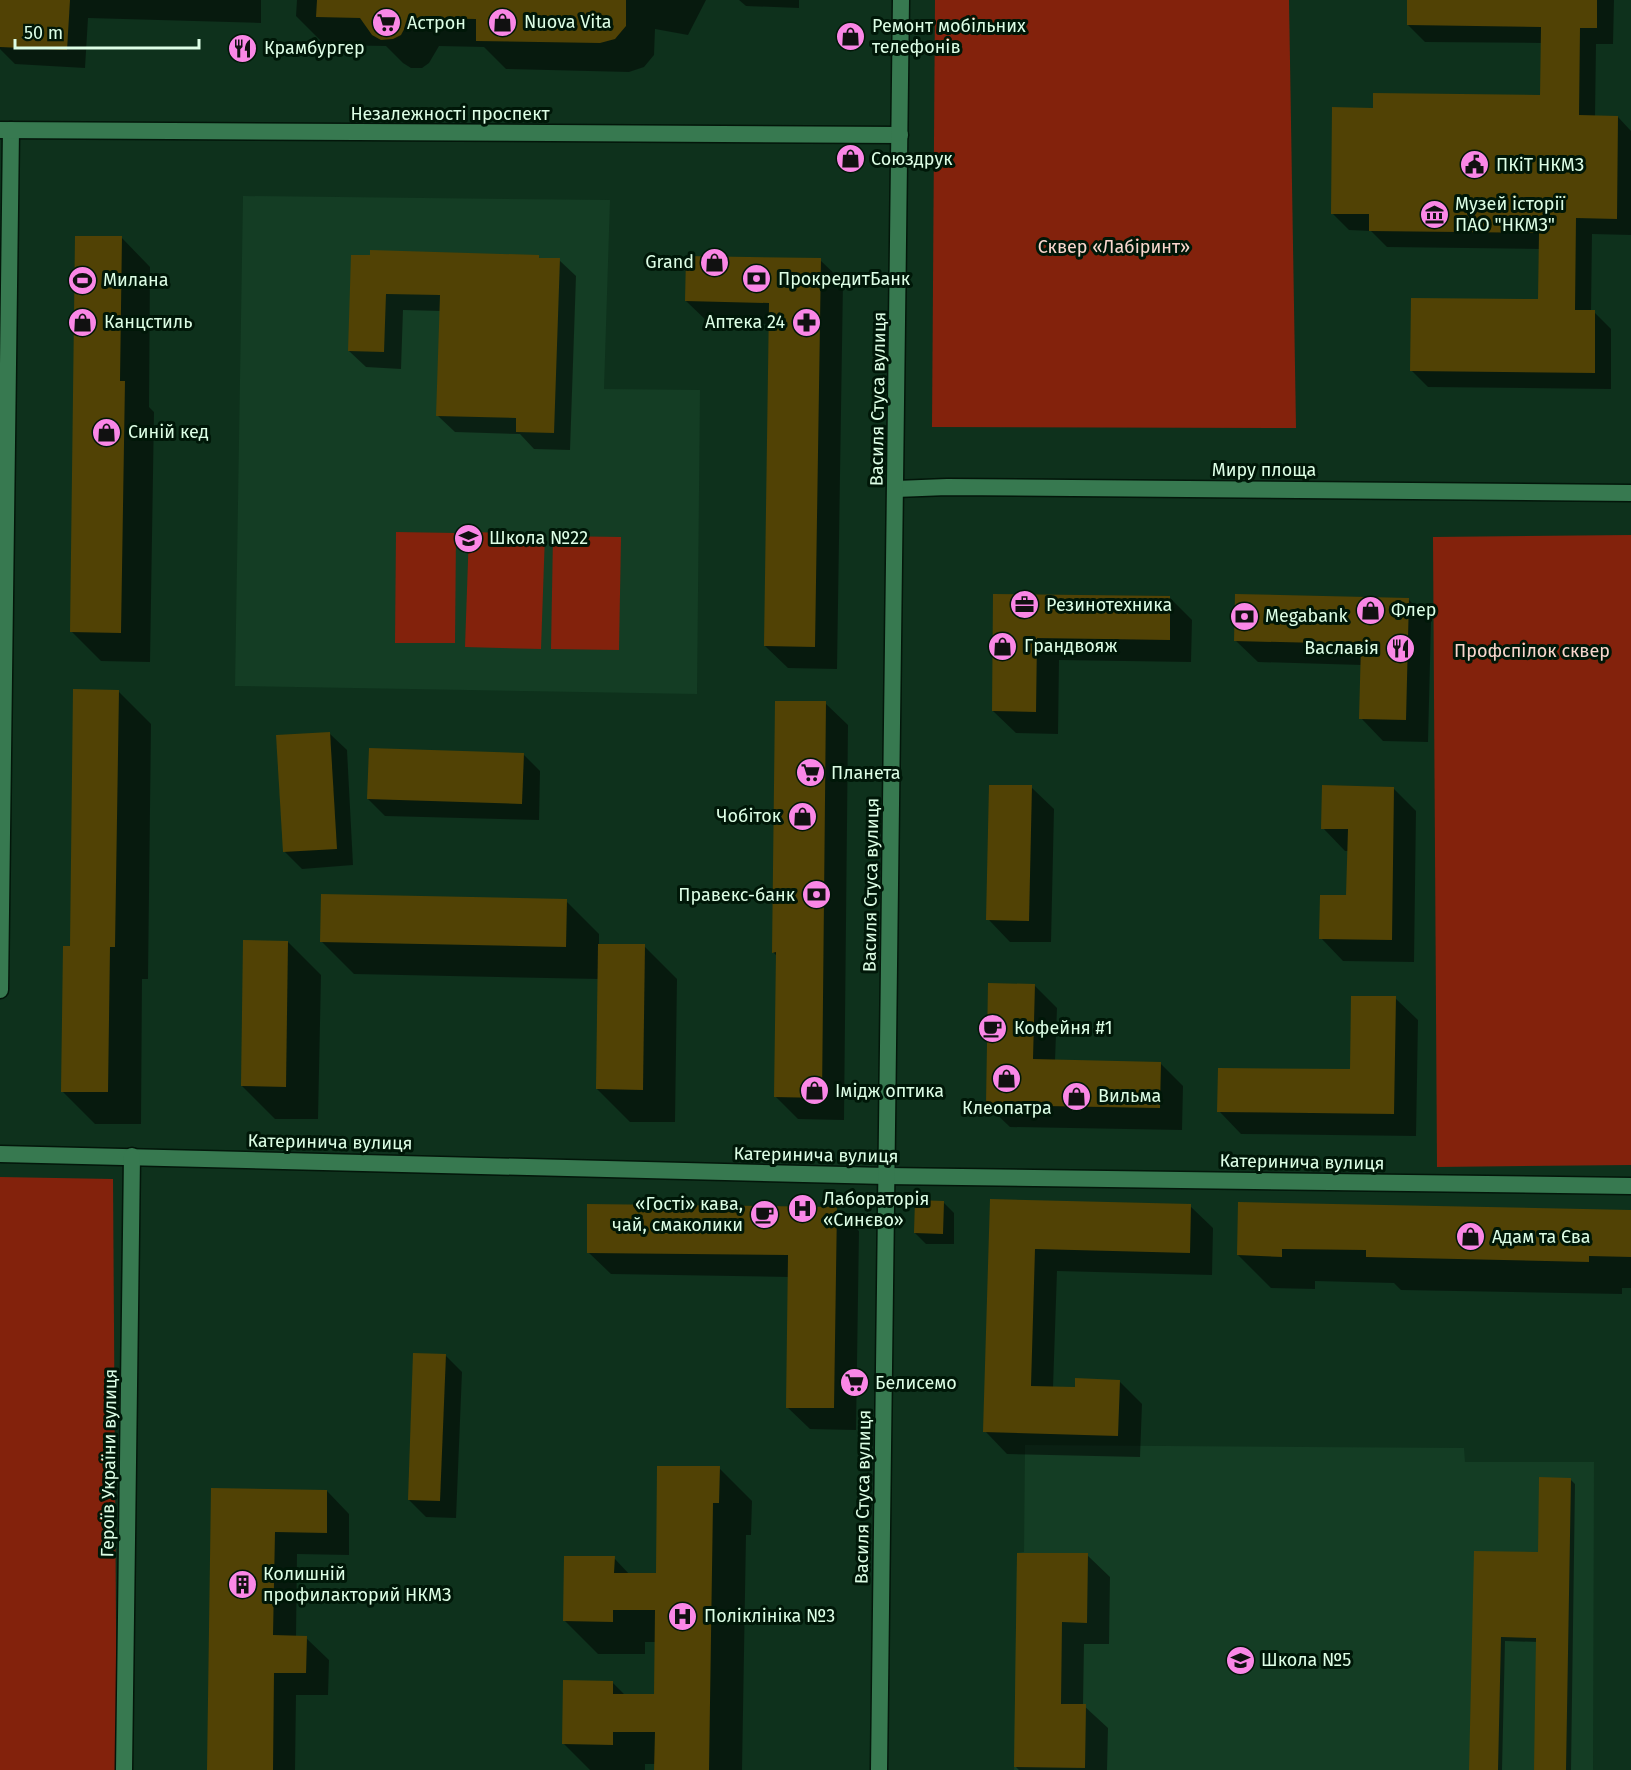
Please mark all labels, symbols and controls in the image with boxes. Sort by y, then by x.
shop icon: Nuova Vita [487,6,519,38]
supermarket icon: Астрон [370,7,402,39]
place label: Nuova Vita [524,11,612,33]
scale bar [15,12,200,50]
place label: Астрон [407,12,466,34]
place label: Ремонт мобільних телефонів [872,15,1026,58]
shop icon: Ремонт мобільних телефонів [835,20,867,52]
text: 50 m [24,22,63,44]
restaurant icon: Крамбургер [227,32,259,64]
place label: Крамбургер [264,37,365,59]
street label: Незалежності проспект [350,103,550,125]
shop icon: Союздрук [834,143,866,175]
place label: Союздрук [871,148,953,170]
public building icon: ПКіТ НКМЗ [1459,149,1491,181]
place label: ПКіТ НКМЗ [1496,154,1584,176]
place label: Музей історії ПАО "НКМЗ" [1455,193,1566,236]
museum icon: Музей історії ПАО "НКМЗ" [1418,198,1450,230]
park label: Сквер «Лабіринт» [1038,236,1190,258]
shop icon: Grand [699,246,731,278]
place label: Grand [645,251,694,273]
bank icon: ПрокредитБанк [741,263,773,295]
sports icon: Милана [66,264,98,296]
place label: ПрокредитБанк [778,268,911,290]
place label: Милана [103,269,168,291]
shop icon: Канцстиль [67,306,99,338]
pharmacy icon: Аптека 24 [790,306,822,338]
place label: Канцстиль [104,311,192,333]
place label: Аптека 24 [705,311,785,333]
street label: Василя Стуса вулиця [865,312,891,486]
shop icon: Синій кед [91,416,123,448]
place label: Синій кед [128,421,209,443]
street label: Миру площа [1212,459,1316,481]
school or university icon: Школа №22 [452,522,484,554]
place label: Школа №22 [489,527,588,549]
office icon: Резинотехника [1009,589,1041,621]
place label: Резинотехника [1046,594,1172,616]
shop icon: Флер [1354,594,1386,626]
place label: Флер [1391,599,1436,621]
bank icon: Megabank [1228,600,1260,632]
place label: Megabank [1265,605,1348,627]
shop icon: Грандвояж [987,630,1019,662]
restaurant icon: Ваславія [1384,632,1416,664]
place label: Грандвояж [1024,635,1117,657]
place label: Ваславія [1304,637,1379,659]
park label: Профспілок сквер [1454,640,1610,662]
supermarket icon: Планета [794,757,826,789]
place label: Планета [831,762,901,784]
street label: Василя Стуса вулиця [858,798,884,972]
shop icon: Чобіток [786,800,818,832]
place label: Чобіток [716,805,782,827]
bank icon: Правекс-банк [800,879,832,911]
place label: Правекс-банк [678,884,796,906]
cafe icon: Кофейня #1 [977,1012,1009,1044]
place label: Кофейня #1 [1014,1017,1113,1039]
shop icon: Клеопатра [991,1063,1023,1095]
shop icon: Імідж оптика [798,1075,830,1107]
place label: Імідж оптика [835,1080,944,1102]
shop icon: Вильма [1061,1080,1093,1112]
place label: Вильма [1098,1085,1161,1107]
place label: Клеопатра [962,1097,1052,1119]
street label: Катеринича вулиця [247,1130,413,1154]
street label: Катеринича вулиця [733,1143,899,1167]
street label: Катеринича вулиця [1219,1150,1385,1174]
place label: Лабораторія «Синєво» [823,1188,929,1231]
place label: «Гості» кава, чай, смаколики [612,1193,743,1236]
hospital icon: Лабораторія «Синєво» [786,1193,818,1225]
cafe icon: «Гості» кава, чай, смаколики [748,1198,780,1230]
shop icon: Адам та Єва [1455,1221,1487,1253]
place label: Адам та Єва [1492,1226,1591,1248]
supermarket icon: Белисемо [838,1367,870,1399]
street label: Героїв України вулиця [96,1368,122,1558]
place label: Белисемо [875,1372,957,1394]
street label: Василя Стуса вулиця [850,1410,876,1584]
place label: Колишній профилакторий НКМЗ [263,1563,451,1606]
building icon: Колишній профилакторий НКМЗ [226,1568,258,1600]
hospital icon: Поліклініка №3 [667,1600,699,1632]
place label: Поліклініка №3 [704,1605,835,1627]
school or university icon: Школа №5 [1224,1644,1256,1676]
place label: Школа №5 [1261,1649,1351,1671]

